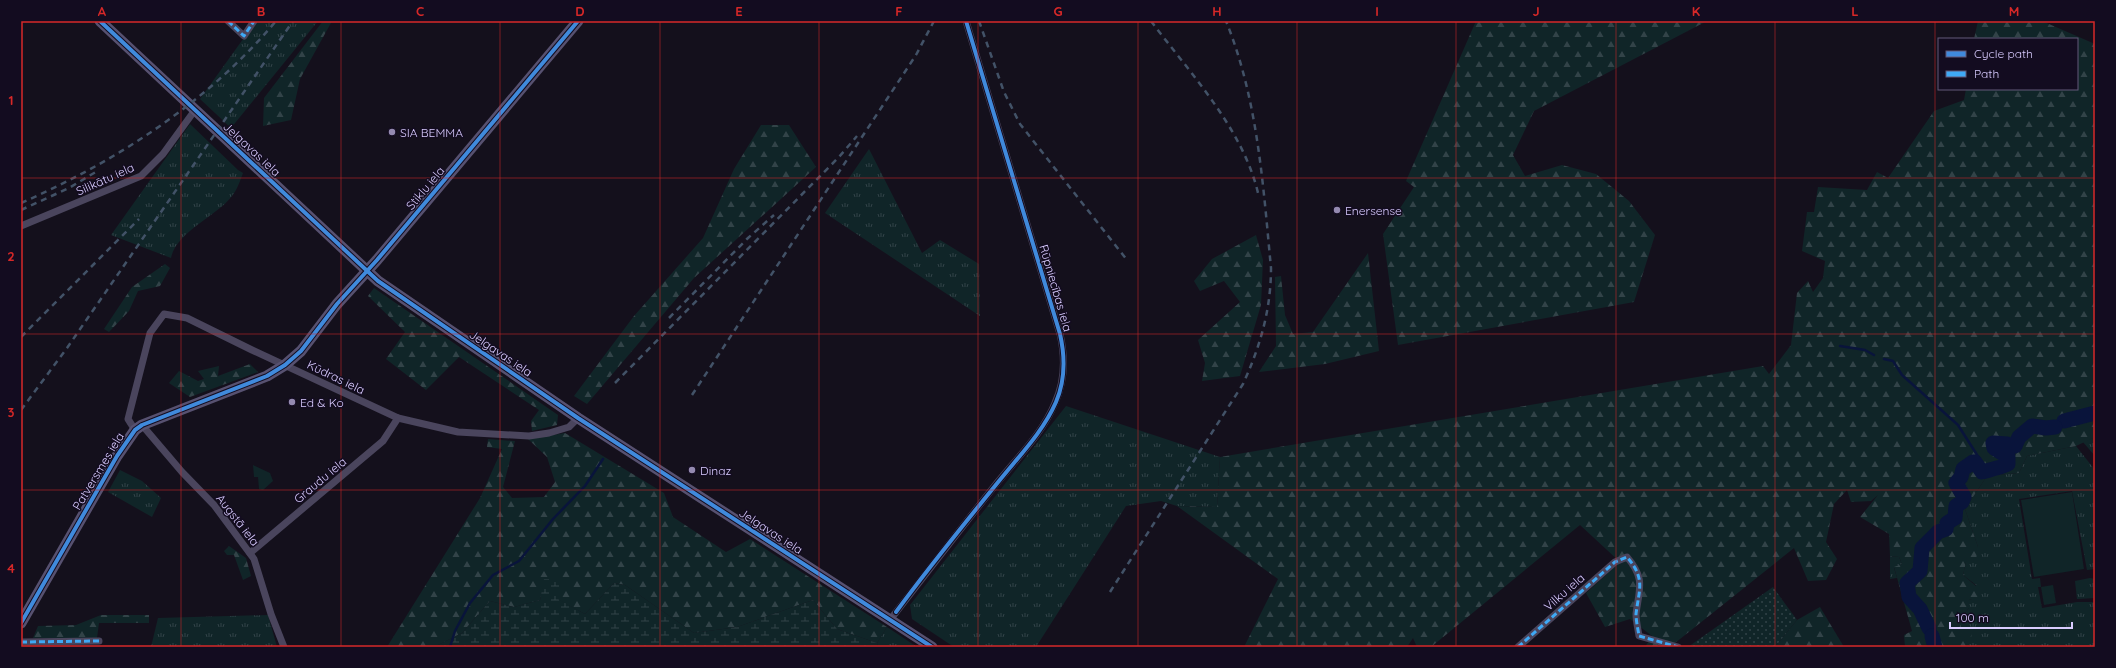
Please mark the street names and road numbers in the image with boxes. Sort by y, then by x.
street label: Jelgavas iela [220,119,284,179]
street label: Silikātu iela [74,160,136,198]
street label: Stiklu iela [403,163,447,213]
street label: Rūpniecības iela [1036,243,1076,333]
street label: Jelgavas iela [467,326,535,380]
street label: Kūdras iela [305,357,367,397]
street label: Patversmes iela [69,430,127,512]
street label: Graudu iela [291,454,349,506]
street label: Augstā iela [213,491,263,549]
street label: Jelgavas iela [736,505,806,557]
street label: Vilku iela [1541,570,1587,614]

